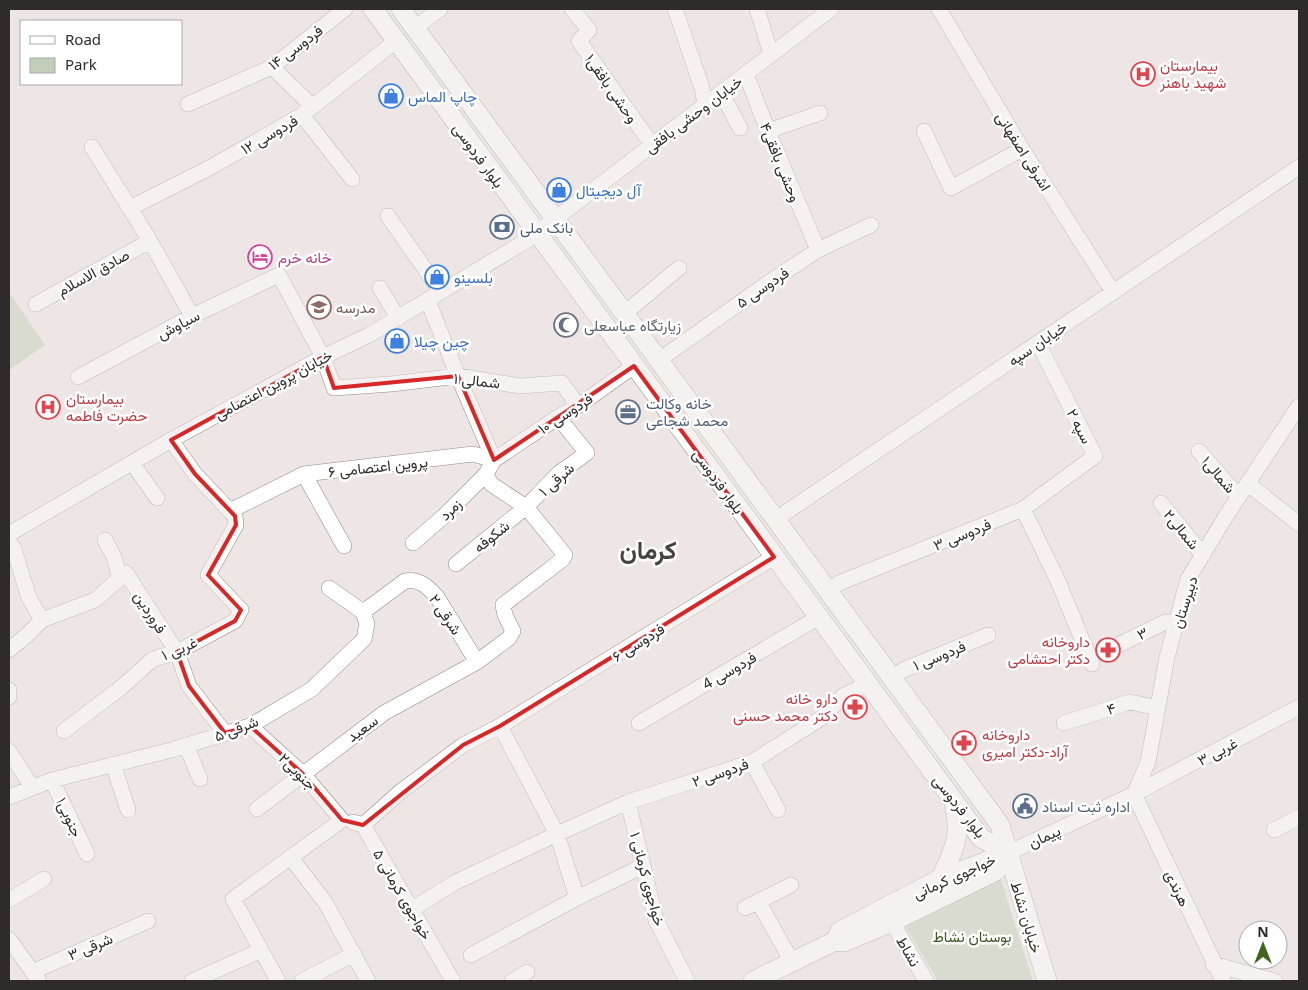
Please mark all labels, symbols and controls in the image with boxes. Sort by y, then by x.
legend [20,20,182,85]
street label: فردوسی ۱۴ [264,20,327,75]
text: Road [65,29,101,49]
street label: وحشی بافقی۱ [580,50,643,127]
text: Park [65,54,97,74]
place label: بیمارستان شهید باهنر [1159,55,1226,92]
hospital icon: بیمارستان شهید باهنر [1130,61,1156,87]
street label: خیابان وحشی بافقی [640,71,746,158]
shop icon: چاپ الماس [378,83,404,109]
place label: چاپ الماس [408,86,477,107]
street label: اشرفی اصفهانی [991,108,1056,195]
street label: فردوسی ۱۲ [237,110,302,159]
street label: بلوار فردوسی [448,119,509,192]
street label: وحشی بافقی۴ [755,119,806,205]
shop icon: آل دیجیتال [546,177,572,203]
place label: آل دیجیتال [576,180,642,200]
bank icon: بانک ملی [489,214,515,240]
place label: بانک ملی [520,217,573,238]
street label: صادق الاسلام [53,244,133,301]
hotel icon: خانه خرم [247,244,273,270]
place label: خانه خرم [278,247,332,268]
street label: فردوسی ۵ [732,262,793,313]
shop icon: بلسینو [424,264,450,290]
place label: بلسینو [454,267,493,287]
school or university icon: مدرسه [306,294,332,320]
place label: مدرسه [336,297,376,317]
street label: سیاوش [153,305,203,344]
mosque icon: زیارتگاه عباسعلی [553,312,579,338]
place label: زیارتگاه عباسعلی [584,315,681,336]
street label: خیابان سپه [1004,316,1071,371]
shop icon: چین چیلا [384,328,410,354]
place label: چین چیلا [414,331,469,352]
street label: خیابان پروین اعتصامی [211,344,336,424]
street label: شمالی ۱ [453,368,501,393]
place label: بیمارستان حضرت فاطمه [66,388,148,425]
street label: فردوسی ۱۰ [534,388,597,439]
place label: خانه وکالت محمد شجاعی [646,393,728,431]
hospital icon: بیمارستان حضرت فاطمه [35,394,61,420]
office icon: خانه وکالت محمد شجاعی [615,399,641,425]
street label: سپه ۲ [1062,405,1097,448]
street label: بلوار فردوسی [688,445,749,518]
street label: پروین اعتصامی ۶ [327,451,429,482]
street label: شمالی۱ [1197,451,1241,497]
street label: شرقی ۱ [534,458,579,501]
street label: زمرد [435,494,465,524]
street label: شمالی۲ [1159,505,1204,554]
street label: فردوسی ۳ [930,513,994,556]
street label: شکوفه [469,515,513,557]
district label: کرمان [619,532,677,566]
street label: دبیرستان [1166,573,1202,631]
street label: فروردین [129,587,172,637]
street label: شرقی ۲ [424,590,467,639]
street label: فردوسی ۶ [608,618,669,667]
street label: ۳ [1133,622,1151,644]
street label: غربی ۱ [158,631,201,665]
place label: داروخانه دکتر احتشامی [1008,631,1090,669]
street label: فردوسی ۱ [910,635,969,676]
pharmacy icon: داروخانه دکتر احتشامی [1095,637,1121,663]
street label: فردوسی 4 [698,646,760,694]
place label: دارو خانه دکتر محمد حسنی [733,688,838,726]
pharmacy icon: دارو خانه دکتر محمد حسنی [842,694,868,720]
street label: ۴ [1104,697,1119,719]
street label: شرقی ۵ [211,710,262,747]
street label: سعید [342,710,382,746]
place label: داروخانه آراد-دکتر امیری [982,724,1069,762]
pharmacy icon: داروخانه آراد-دکتر امیری [951,730,977,756]
street label: ۳ غربی [1194,732,1241,771]
street label: جنوبی۲ [274,748,321,795]
street label: فردوسی ۲ [689,753,751,792]
street label: بلوار فردوسی [928,770,991,842]
public building icon: اداره ثبت اسناد [1012,793,1038,819]
street label: جنوبی۱ [51,794,88,841]
place label: اداره ثبت اسناد [1042,796,1130,816]
street label: پیمان [1025,820,1064,853]
street label: خواجوی کرمانی ۱ [625,830,670,929]
street label: خواجوی کرمانی ۵ [368,845,437,943]
street label: خواجوی کرمانی [909,849,999,904]
street label: هرندی [1160,867,1195,910]
street label: خیابان نشاط [1007,879,1047,955]
north arrow [1238,920,1288,970]
text: N [1257,922,1269,941]
park label: بوستان نشاط [933,926,1011,946]
street label: شرقی ۳ [64,928,116,965]
street label: نشاط [892,932,926,970]

